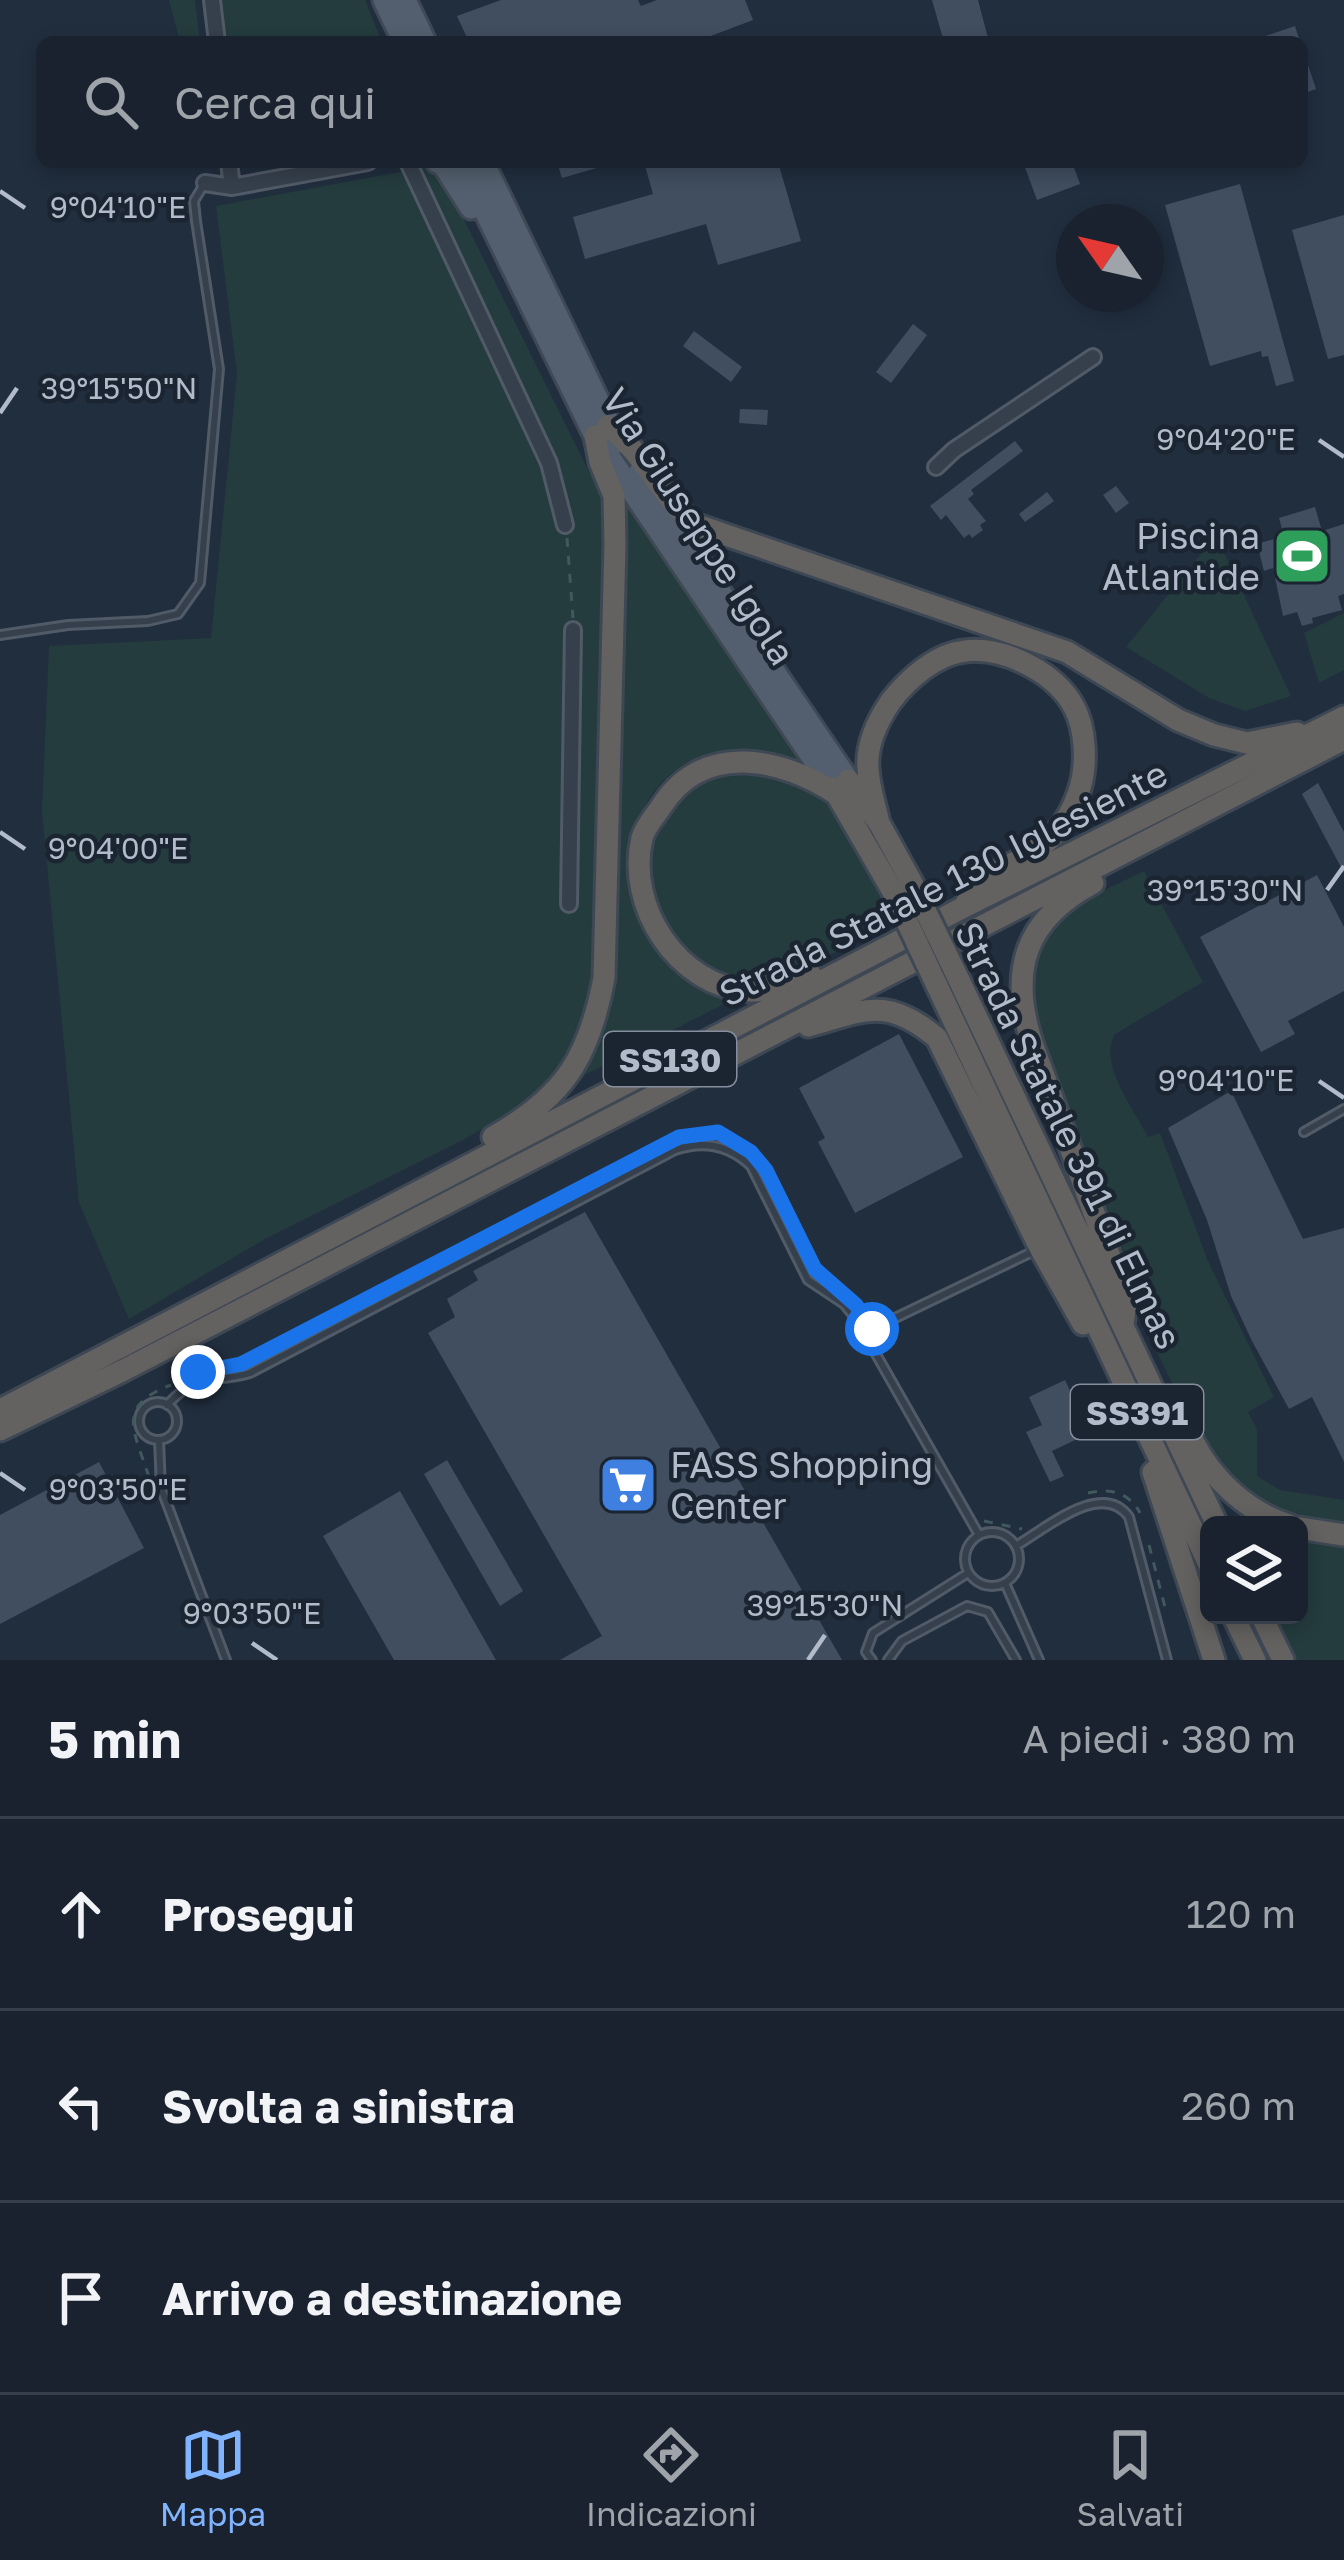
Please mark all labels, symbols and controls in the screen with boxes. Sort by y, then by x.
search box [36,36,1308,168]
icon: search [78,69,144,135]
text: Cerca qui [174,75,376,129]
text: 9°04'10"E [50,189,186,225]
north arrow [1056,204,1164,312]
text: 39°15'50"N [41,370,197,406]
street label: Via Giuseppe Igola [594,380,804,672]
text: 9°04'20"E [1156,421,1296,457]
place label: Piscina Atlantide [1102,514,1260,598]
sports icon: Piscina Atlantide [1271,525,1333,587]
street label: Strada Statale 130 Iglesiente [712,751,1174,1015]
text: 9°04'00"E [48,830,188,866]
text: 39°15'30"N [1147,872,1303,908]
street label: Strada Statale 391 di Elmas [947,915,1191,1355]
road number: SS130 [604,1032,736,1086]
text: 9°04'10"E [1158,1062,1294,1098]
route start [845,1302,899,1356]
route end [171,1345,225,1399]
road number: SS391 [1071,1385,1203,1439]
place label: FASS Shopping Center [670,1443,933,1527]
supermarket icon: FASS Shopping Center [597,1454,659,1516]
text: 9°03'50"E [49,1471,187,1507]
map controls [1200,1516,1308,1624]
button: layers [1200,1516,1308,1624]
text: 39°15'30"N [747,1587,903,1623]
text: 9°03'50"E [183,1595,321,1631]
text: 5 min [48,1708,181,1769]
text: A piedi · 380 m [1022,1715,1296,1762]
icon: ahead [48,1881,114,1947]
text: Prosegui [162,1887,355,1941]
text: 120 m [1186,1890,1296,1937]
icon: left [48,2073,114,2139]
text: Svolta a sinistra [162,2079,515,2133]
text: 260 m [1181,2082,1296,2129]
icon: arrive [48,2265,114,2331]
text: Arrivo a destinazione [162,2271,622,2325]
tab: Mappa [160,2422,266,2533]
tab: Indicazioni [586,2422,757,2533]
tab: Salvati [1077,2422,1184,2533]

